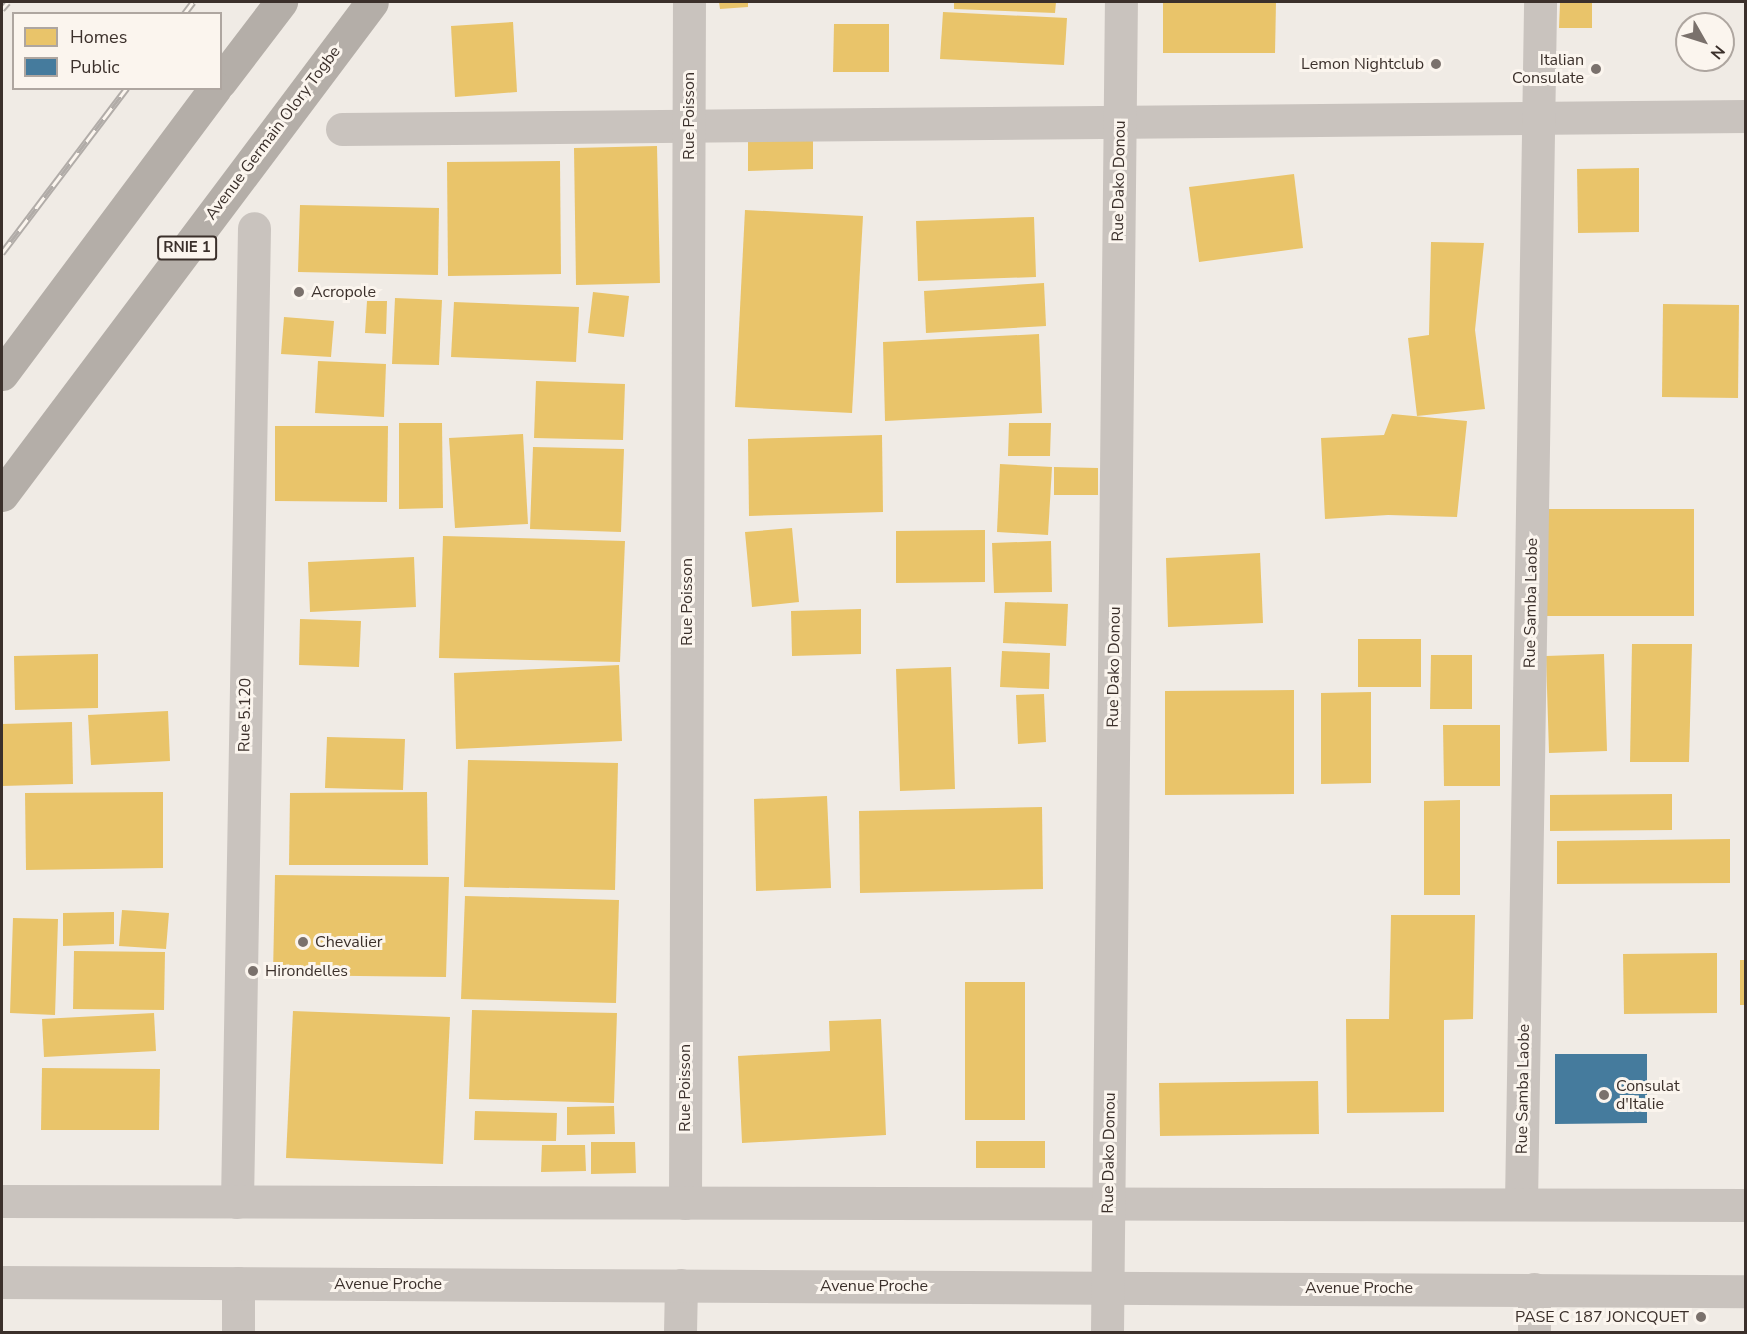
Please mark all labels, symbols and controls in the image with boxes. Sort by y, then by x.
legend [12,12,222,90]
north arrow [1675,12,1735,72]
text: Homes [70,25,127,49]
text: N [1705,40,1730,64]
street label: Avenue Germain Olory Togbe [201,42,345,224]
place label: Italian Consulate [1512,50,1584,88]
place label: Lemon Nightclub [1301,54,1424,74]
text: Public [70,55,120,79]
marker: Lemon Nightclub [1429,57,1443,71]
marker: Italian Consulate [1589,62,1603,76]
street label: Rue Poisson [679,72,699,160]
street label: Rue Dako Donou [1108,120,1130,242]
road number: RNIE 1 [157,236,217,260]
place label: Acropole [311,282,376,302]
marker: Acropole [292,285,306,299]
street label: Rue Samba Laobe [1520,538,1542,668]
street label: Rue Poisson [677,558,697,646]
street label: Rue Dako Donou [1103,606,1125,728]
street label: Rue 5.120 [235,678,255,752]
place label: Chevalier [315,932,383,952]
marker: Chevalier [296,935,310,949]
place label: Hirondelles [265,961,348,981]
marker: Hirondelles [246,964,260,978]
street label: Rue Samba Laobe [1512,1024,1534,1154]
street label: Rue Poisson [675,1044,695,1132]
place label: Consulat d'Italie [1616,1076,1680,1114]
marker: Consulat d'Italie [1597,1088,1611,1102]
street label: Rue Dako Donou [1098,1092,1120,1214]
street label: Avenue Proche [334,1274,442,1294]
street label: Avenue Proche [820,1276,928,1296]
street label: Avenue Proche [1305,1278,1413,1298]
place label: PASE C 187 JONCQUET [1515,1307,1689,1327]
marker: PASE C 187 JONCQUET [1694,1310,1708,1324]

